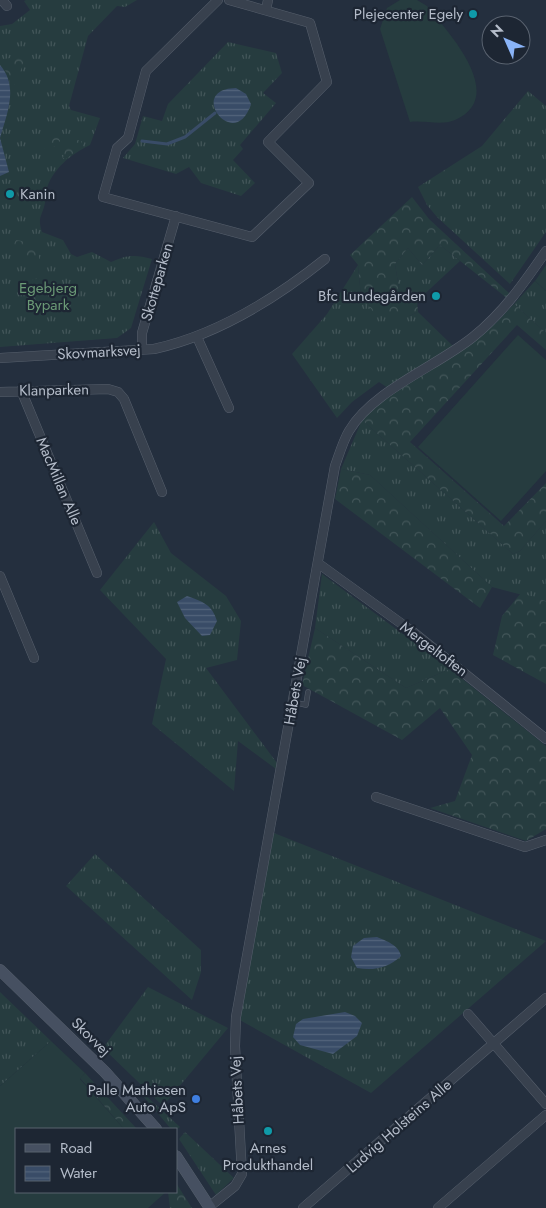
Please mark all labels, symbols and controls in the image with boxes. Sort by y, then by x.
place label: Plejecenter Egely [354,3,463,25]
marker: Plejecenter Egely [467,8,479,20]
north arrow [481,15,531,65]
text: N [486,20,508,42]
place label: Kanin [20,183,55,205]
marker: Kanin [4,188,16,200]
street label: Skotteparken [135,240,179,324]
park label: Egebjerg Bypark [19,277,77,316]
place label: Bfc Lundegården [318,285,426,307]
marker: Bfc Lundegården [430,290,442,302]
street label: Skovmarksvej [57,339,141,365]
street label: Klanparken [19,378,89,402]
street label: MacMillan Alle [31,434,88,529]
street label: Mergeltoften [396,616,472,682]
street label: Håbets Vej [278,655,312,727]
street label: Skovvej [66,1013,116,1061]
street label: Håbets Vej [224,1055,250,1125]
street label: Ludvig Holsteins Alle [342,1074,457,1178]
place label: Palle Mathiesen Auto ApS [88,1079,186,1118]
marker: Palle Mathiesen Auto ApS [190,1093,202,1105]
marker: Arnes Produkthandel [262,1125,274,1137]
legend [15,1128,178,1193]
text: Road [60,1137,92,1159]
place label: Arnes Produkthandel [223,1137,313,1176]
text: Water [60,1162,98,1184]

